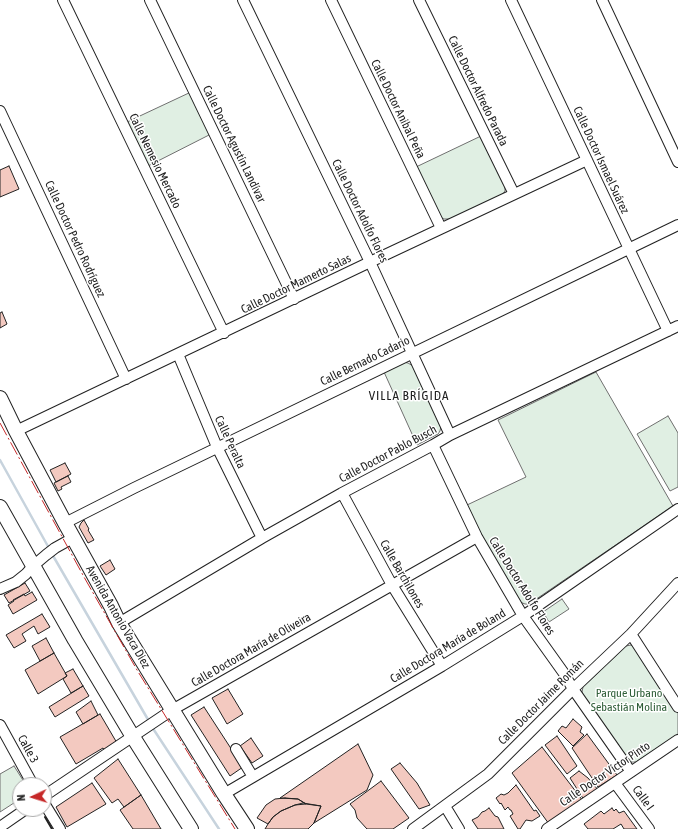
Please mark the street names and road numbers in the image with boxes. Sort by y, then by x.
street label: Calle Doctor Alfredo Parada [445,34,511,148]
street label: Calle Doctor Anibal Peña [368,57,428,161]
street label: Calle Doctor Agustín Landívar [199,83,269,205]
street label: Calle Doctor Ismael Suárez [570,104,632,216]
street label: Calle Nemesio Mercado [126,111,184,211]
street label: Calle Doctor Adolfo Flores [329,157,391,265]
street label: Calle Doctor Pedro Rodríguez [42,178,108,300]
street label: Calle Doctor Mamerto Salas [239,251,353,317]
street label: Calle Bernado Cadario [318,333,412,389]
street label: Calle Peralta [212,413,248,471]
street label: Calle Doctor Pablo Busch [337,422,439,486]
street label: Calle Doctor Adolfo Flores [486,534,558,638]
street label: Calle Barchilones [377,537,427,611]
street label: Avenida Antonio Vaca Diez [83,563,153,671]
street label: Calle Doctora María de Boland [388,606,508,686]
street label: Calle Doctora María de Oliveira [189,610,313,690]
street label: Calle Doctor Jaime Román [495,656,587,748]
street label: Calle 3 [14,732,42,766]
street label: Calle Doctor Víctor Pinto [557,738,653,810]
street label: Calle I [629,783,657,813]

